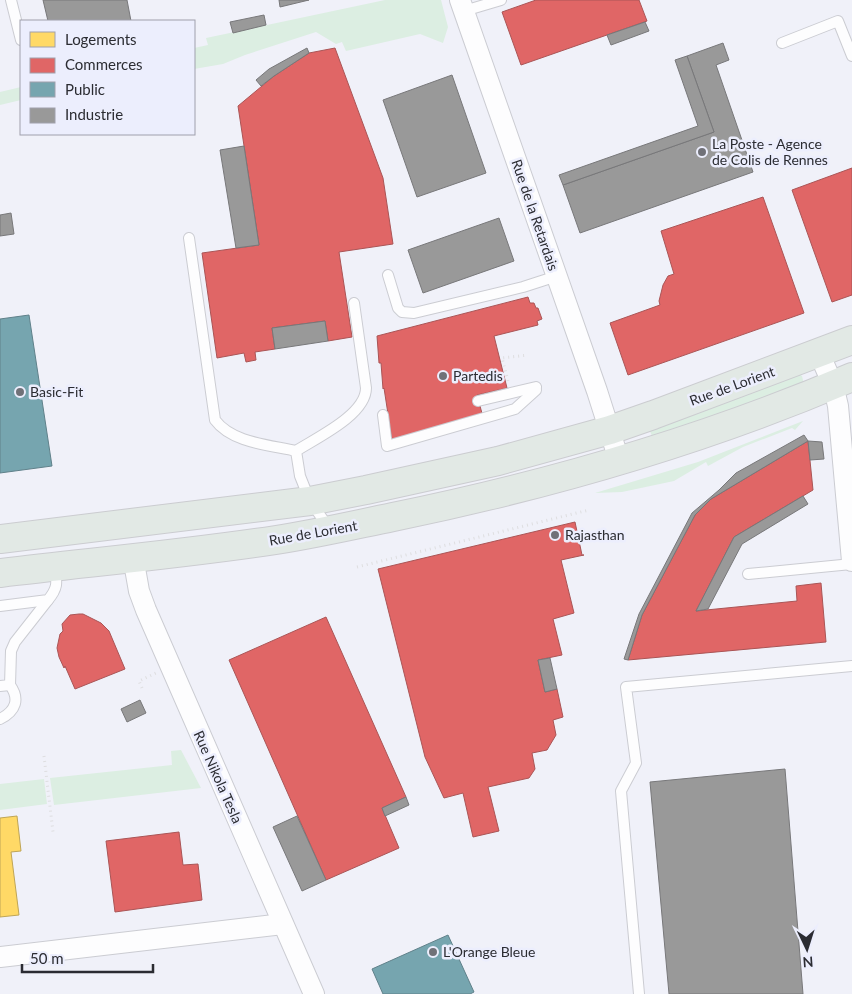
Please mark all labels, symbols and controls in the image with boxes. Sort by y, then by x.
legend [20,20,195,135]
text: Logements [65,30,137,48]
text: Commerces [65,55,143,73]
text: Public [65,80,105,98]
text: Industrie [65,105,123,123]
place label: La Poste - Agence de Colis de Rennes [712,135,828,168]
marker: La Poste - Agence de Colis de Rennes [696,146,708,158]
street label: Rue de la Retardais [508,157,562,273]
street label: Rue de Lorient [687,362,777,409]
place label: Partedis [453,367,503,384]
marker: Partedis [437,370,449,382]
place label: Basic-Fit [30,383,83,400]
marker: Basic-Fit [14,386,26,398]
street label: Rue de Lorient [267,516,358,549]
place label: Rajasthan [565,526,625,543]
marker: Rajasthan [549,529,561,541]
street label: Rue Nikola Tesla [190,728,246,826]
north arrow [782,924,832,974]
scale bar [22,942,154,974]
place label: L'Orange Bleue [443,943,535,960]
marker: L'Orange Bleue [427,946,439,958]
text: 50 m [30,949,64,967]
text: N [802,954,814,971]

